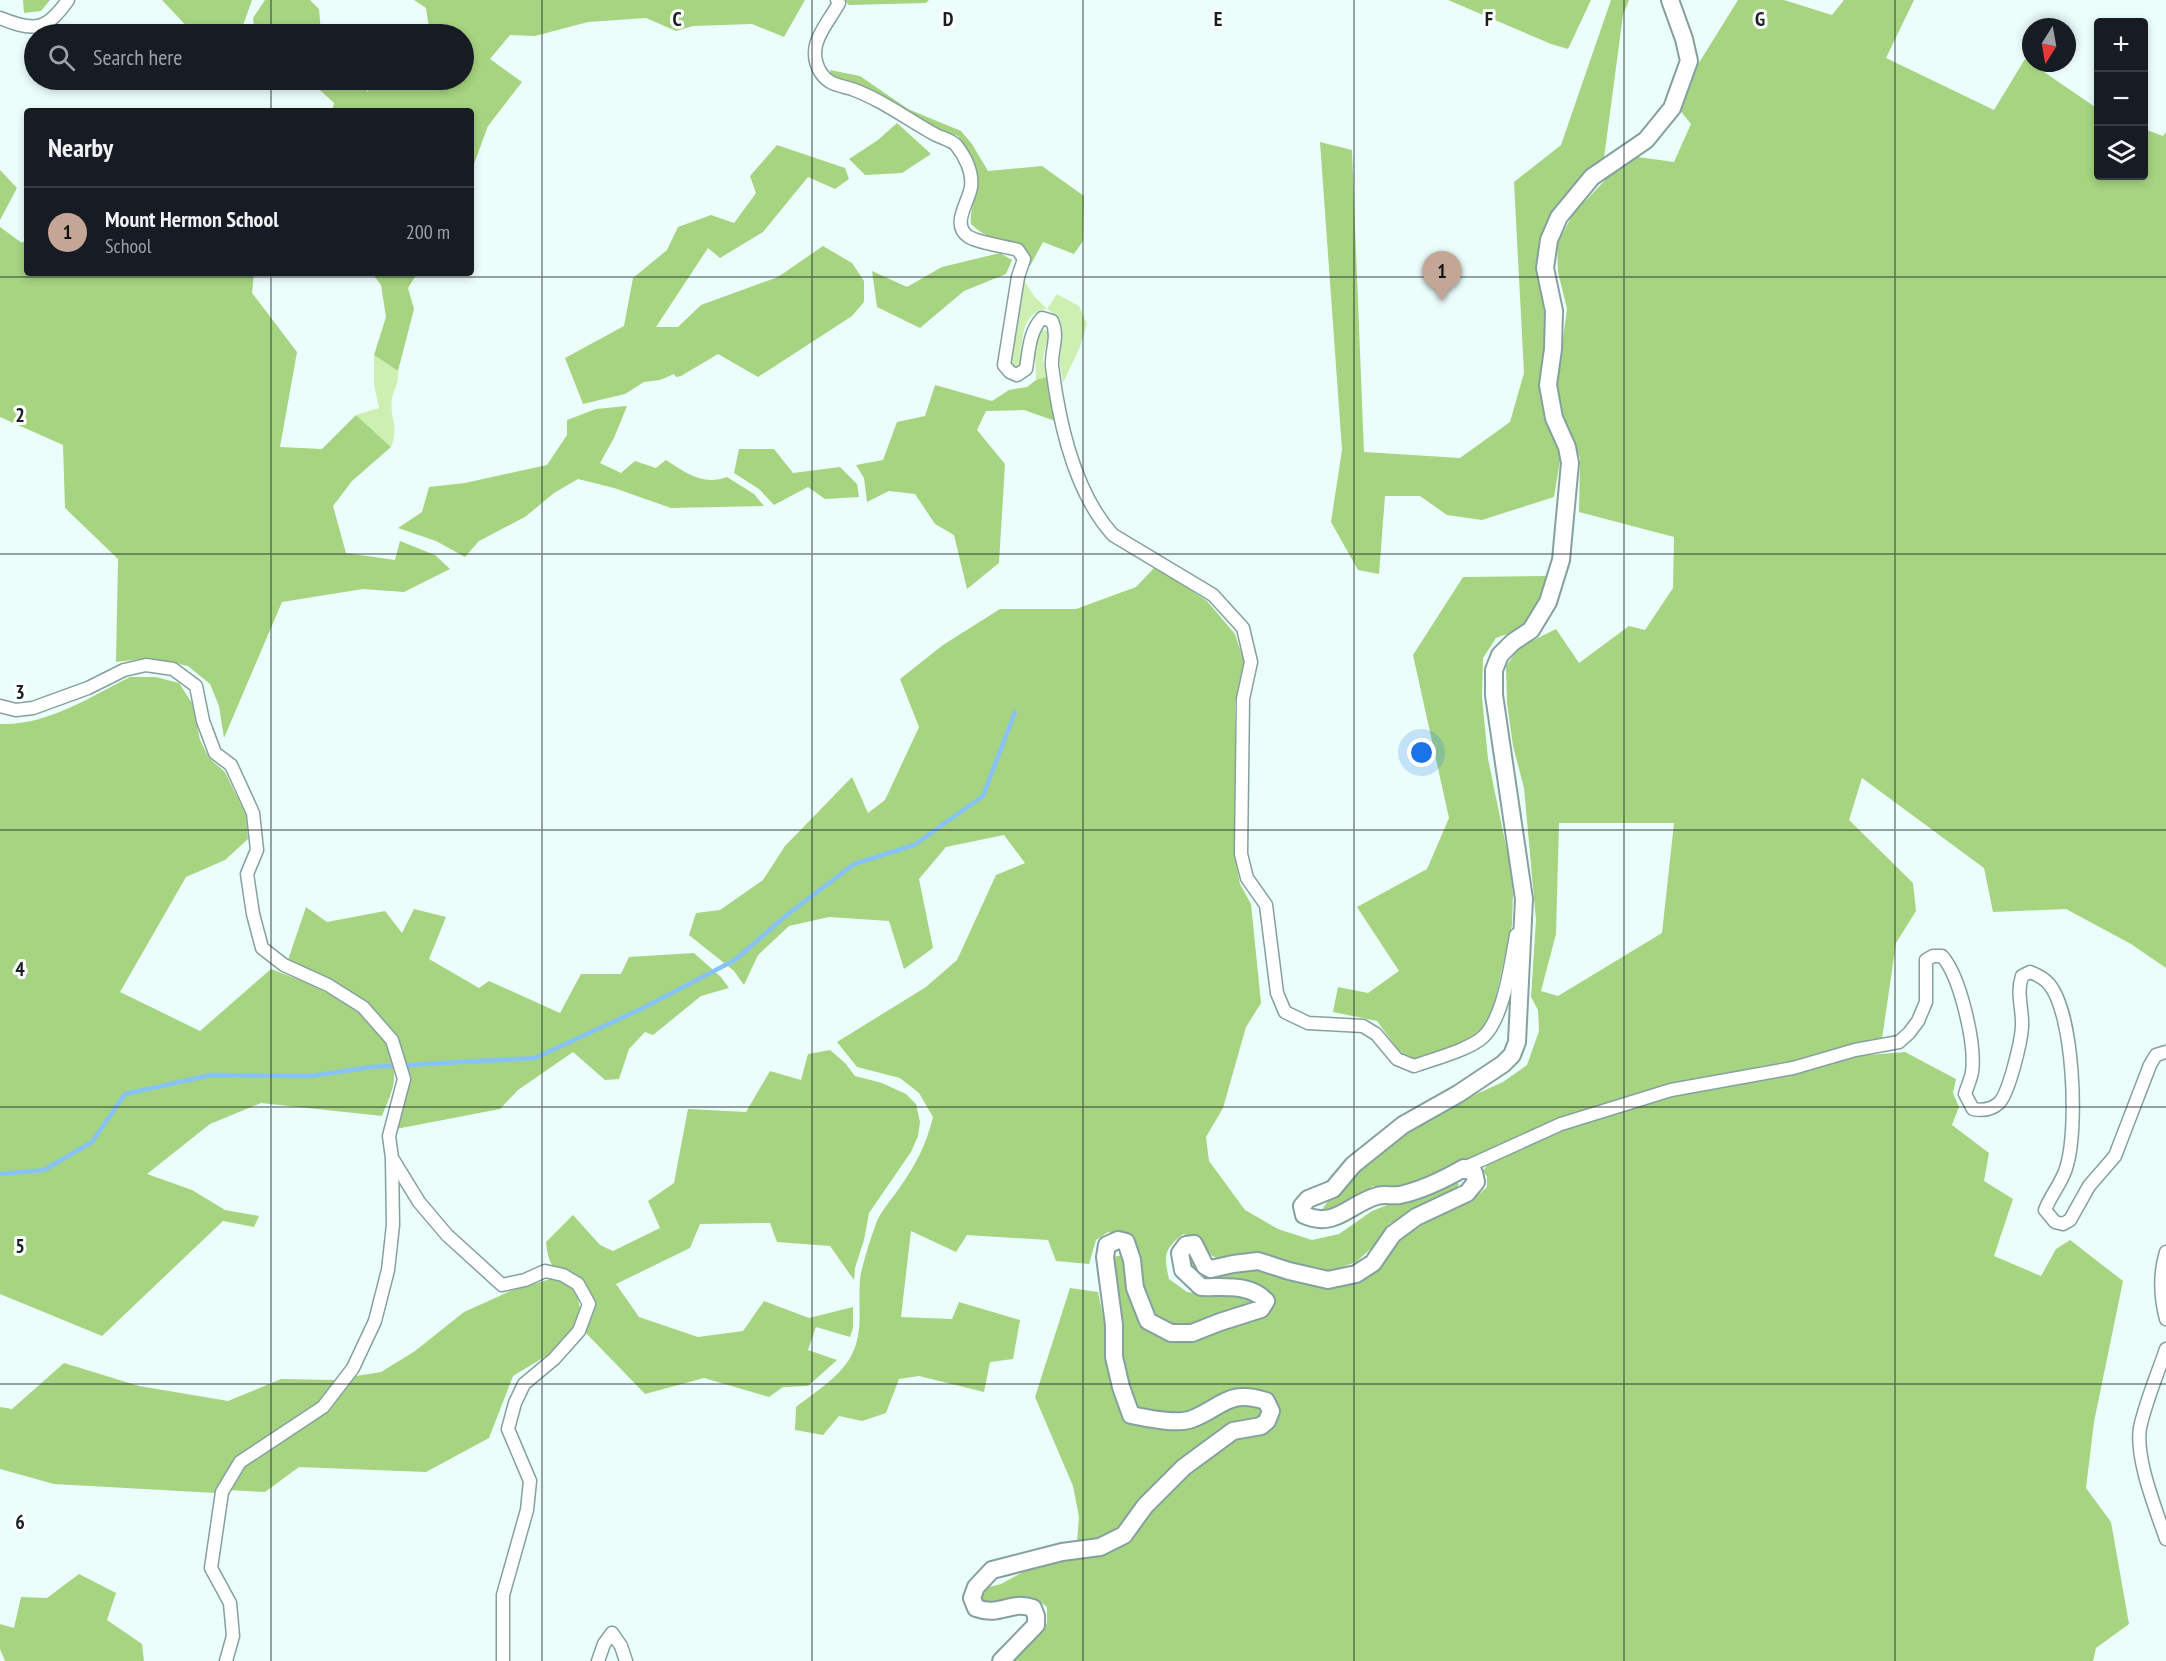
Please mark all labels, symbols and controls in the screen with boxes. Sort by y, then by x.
text: C [672,6,682,32]
text: D [943,6,954,32]
text: E [1214,6,1222,32]
text: F [1485,6,1493,32]
text: G [1755,6,1765,32]
north arrow [2022,18,2076,72]
map controls [2094,18,2148,180]
button: + [2094,18,2148,72]
search box [24,24,474,90]
icon: search [45,41,78,74]
text: Search here [93,43,182,71]
button: − [2094,72,2148,126]
button: layers [2094,126,2148,180]
text: Nearby [48,131,113,164]
text: Mount Hermon School [105,205,279,233]
text: 1 [63,219,72,245]
text: 200 m [406,219,450,245]
text: School [105,233,151,259]
pin: 1 [1422,252,1462,301]
text: 2 [15,402,25,428]
text: 3 [15,679,25,705]
your location [1407,738,1436,767]
text: 4 [15,956,25,982]
text: 5 [15,1233,25,1259]
text: 6 [15,1509,25,1535]

